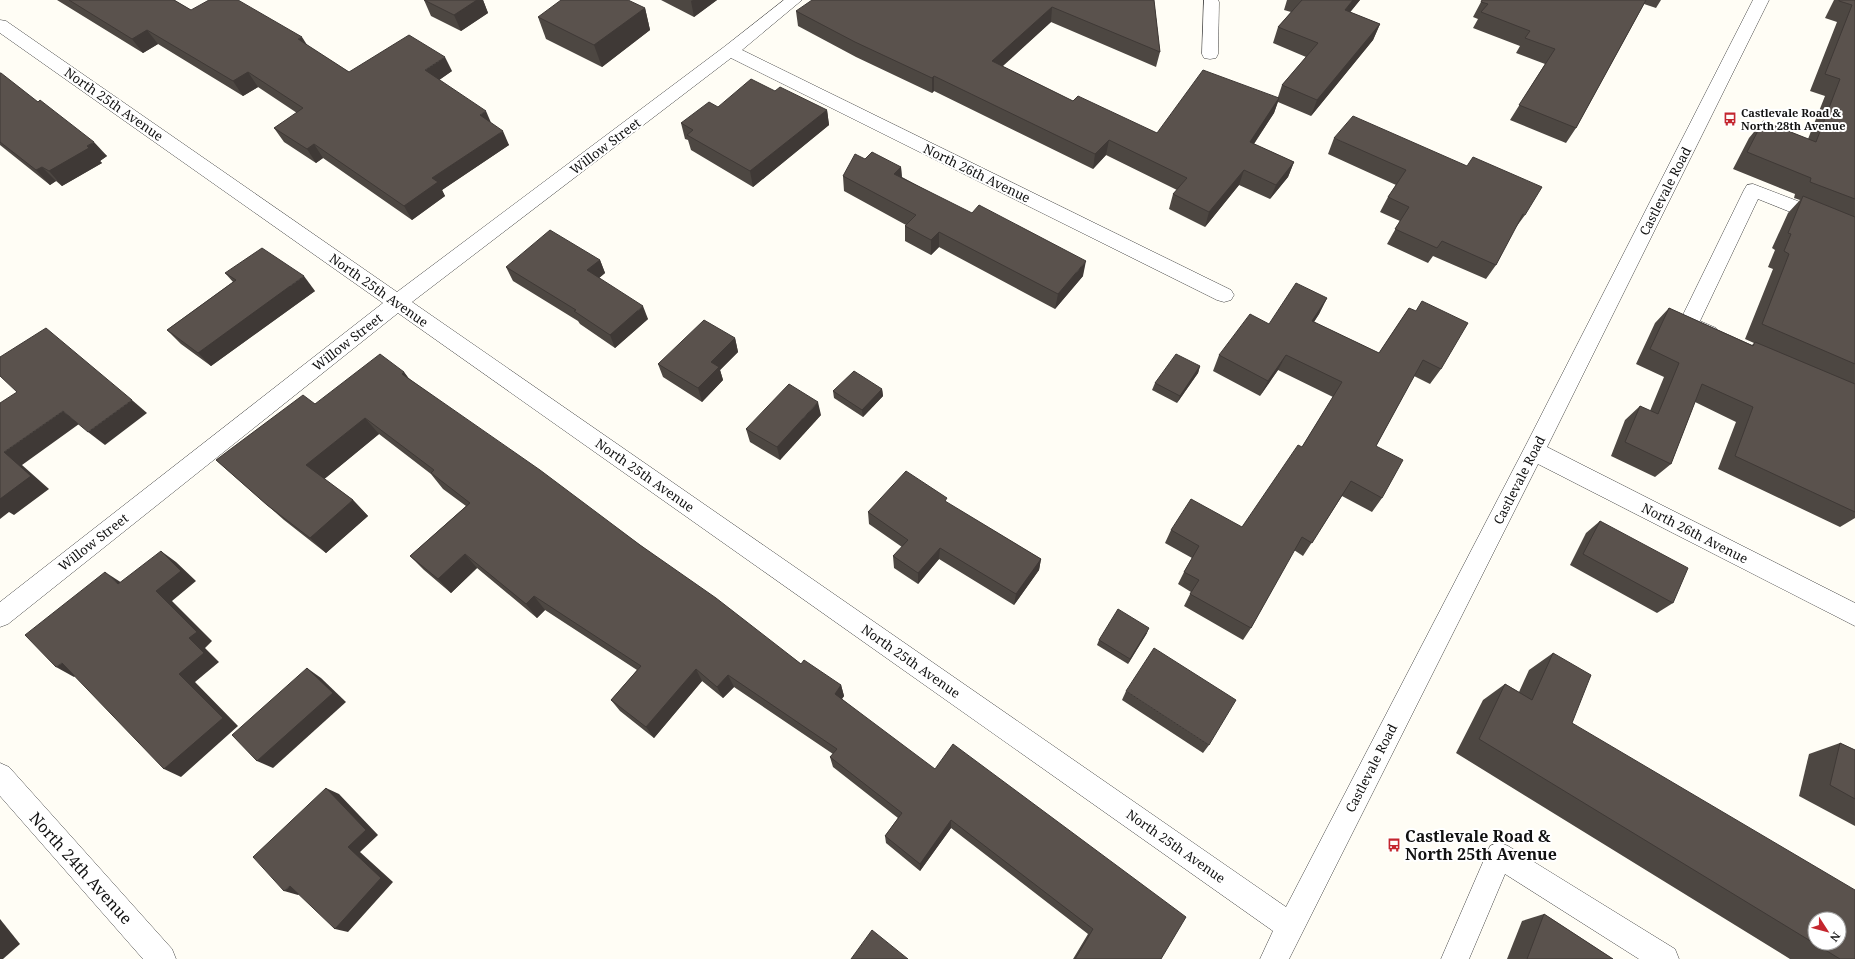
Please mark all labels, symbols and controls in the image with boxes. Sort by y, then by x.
street label: North 25th Avenue [61,63,167,145]
place label: Castlevale Road & North 28th Avenue [1741,105,1845,133]
bus stop icon: Castlevale Road & North 28th Avenue [1722,111,1738,127]
street label: Willow Street [566,113,644,179]
street label: North 26th Avenue [920,139,1034,207]
street label: Castlevale Road [1635,144,1695,238]
street label: North 25th Avenue [326,249,432,331]
street label: Willow Street [308,309,386,375]
street label: Castlevale Road [1489,433,1549,527]
street label: North 25th Avenue [592,434,698,516]
street label: North 26th Avenue [1639,498,1751,568]
street label: Willow Street [54,509,132,575]
street label: North 25th Avenue [858,620,964,702]
street label: Castlevale Road [1341,721,1401,815]
street label: North 25th Avenue [1123,805,1229,887]
street label: North 24th Avenue [25,807,137,929]
place label: Castlevale Road & North 25th Avenue [1405,825,1557,865]
bus stop icon: Castlevale Road & North 25th Avenue [1386,837,1402,853]
north arrow [1807,911,1847,951]
text: N [1827,929,1844,945]

